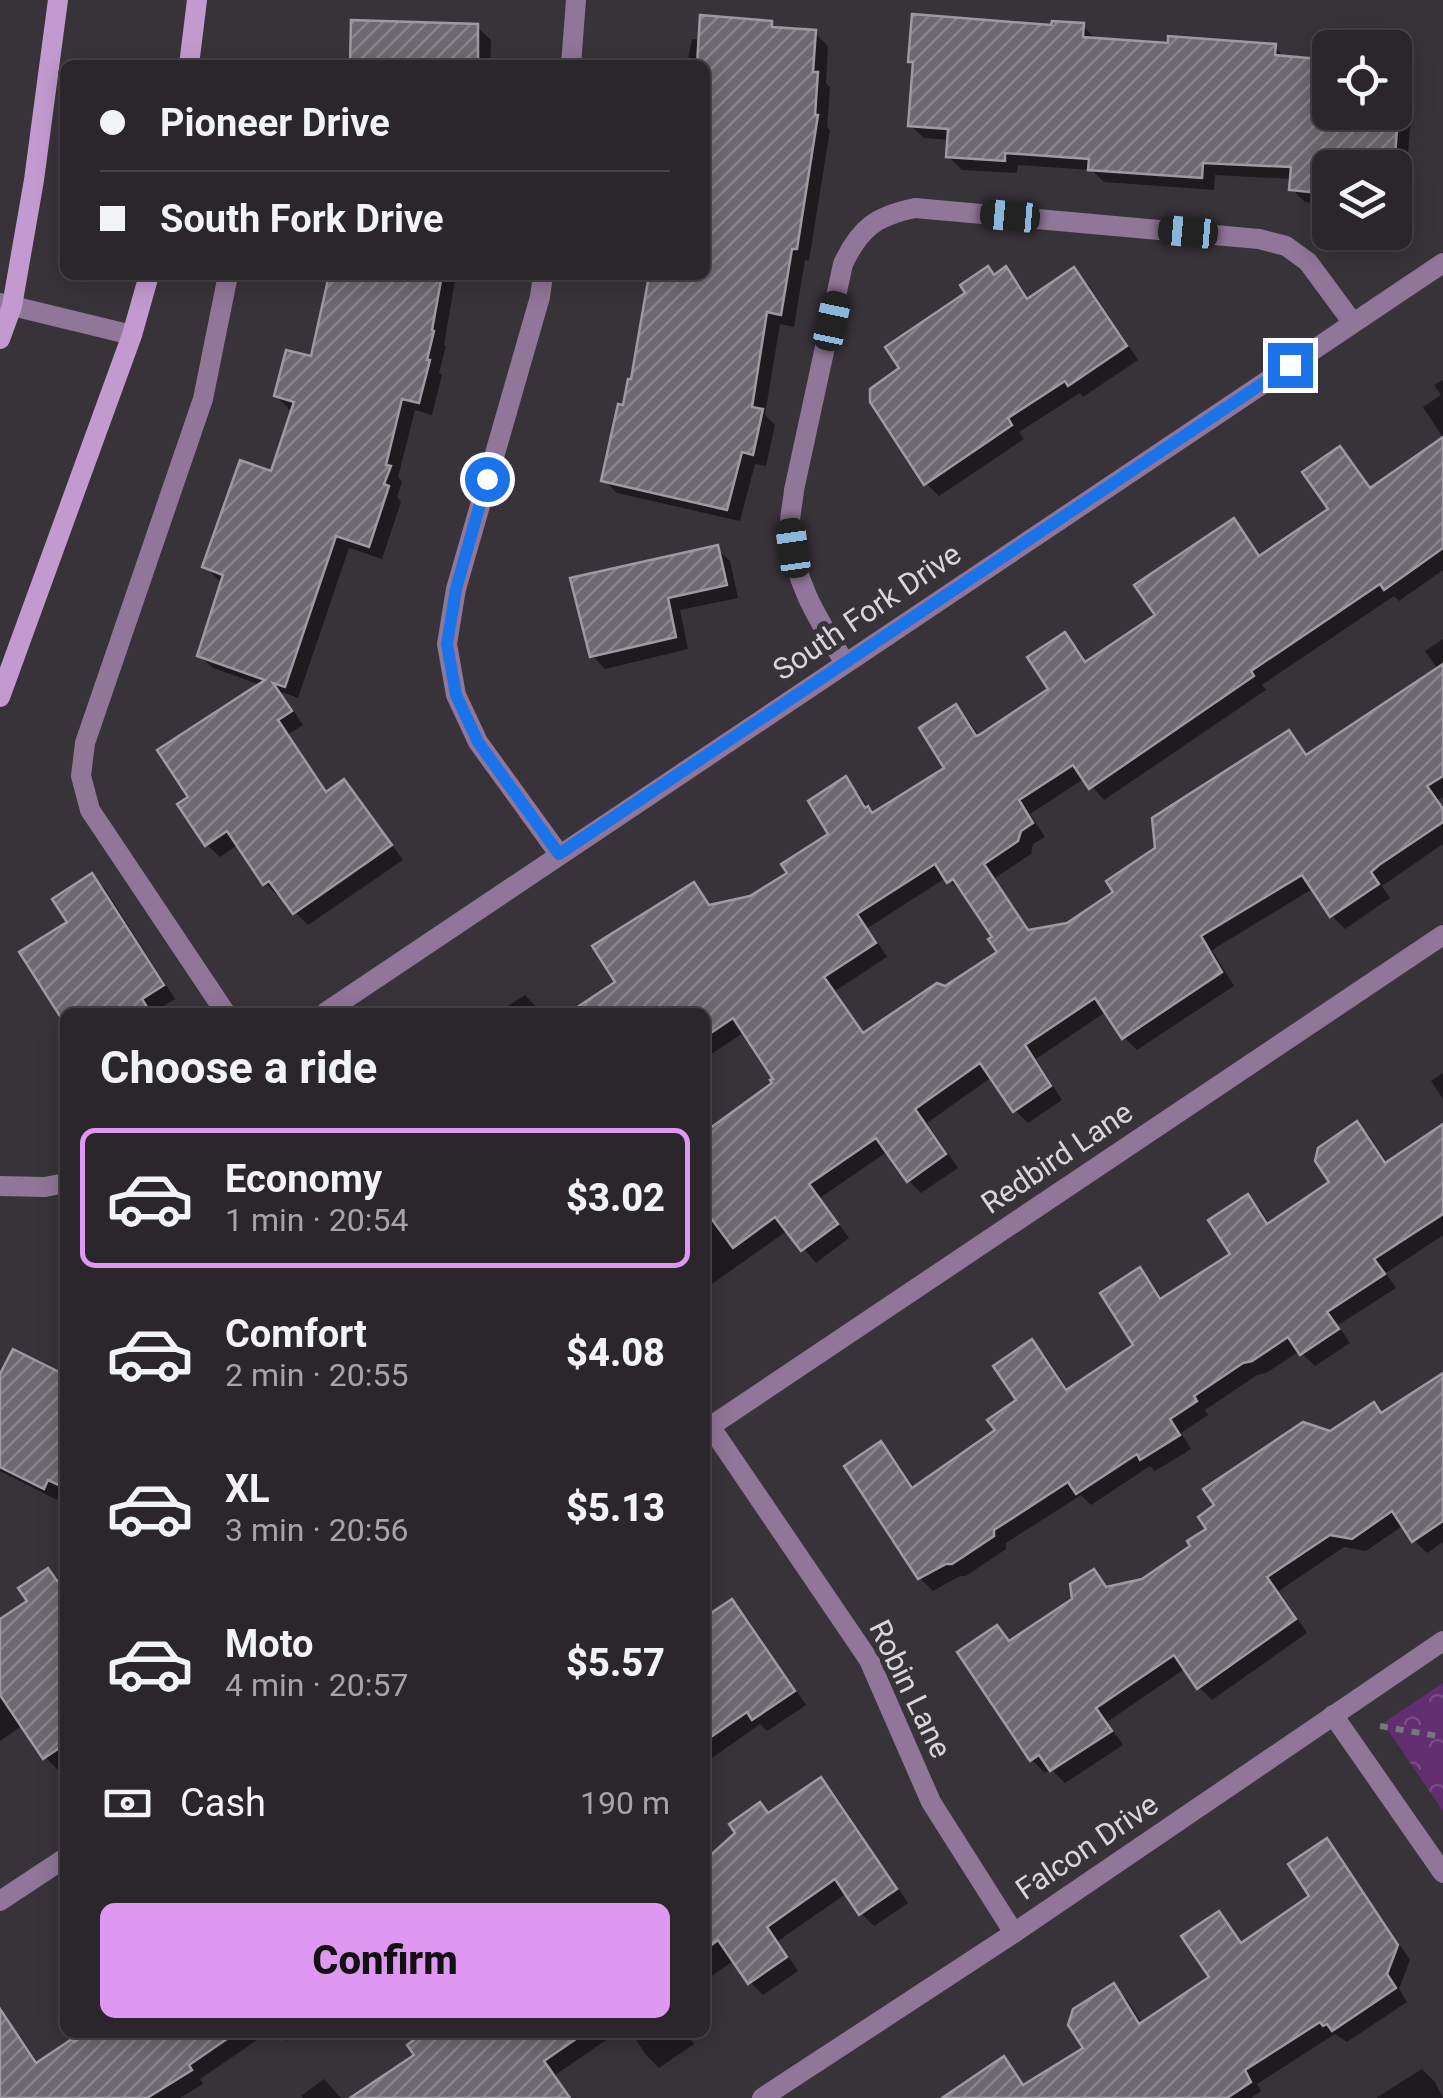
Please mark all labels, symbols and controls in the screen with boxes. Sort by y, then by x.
map controls [1312,30,1412,250]
button: locate [1312,30,1412,130]
text: Pioneer Drive [160,101,390,145]
button: layers [1312,150,1412,250]
text: South Fork Drive [160,197,443,241]
car [979,198,1041,234]
car [1157,214,1219,250]
car [811,289,853,353]
route end [1268,343,1313,388]
route start [465,457,510,502]
car [774,516,812,580]
street label: South Fork Drive [766,536,967,687]
text: Choose a ride [100,1041,377,1094]
street label: Redbird Lane [975,1094,1139,1221]
icon: car [105,1153,195,1243]
text: Economy [225,1157,382,1201]
text: $3.02 [566,1176,665,1220]
text: 1 min · 20:54 [225,1201,408,1239]
icon: car [105,1308,195,1398]
text: Comfort [225,1312,367,1356]
text: $4.08 [566,1331,665,1375]
text: 2 min · 20:55 [225,1356,408,1394]
icon: car [105,1463,195,1553]
text: XL [225,1467,270,1511]
text: $5.13 [566,1486,665,1530]
text: 3 min · 20:56 [225,1511,408,1549]
street label: Robin Lane [862,1614,959,1763]
icon: car [105,1618,195,1708]
text: Moto [225,1622,314,1666]
text: $5.57 [566,1641,665,1685]
text: 4 min · 20:57 [225,1666,408,1704]
icon: cash [100,1776,155,1831]
text: Cash [180,1781,266,1825]
text: 190 m [580,1784,670,1822]
street label: Falcon Drive [1009,1786,1164,1907]
button: Confirm [100,1903,670,2018]

